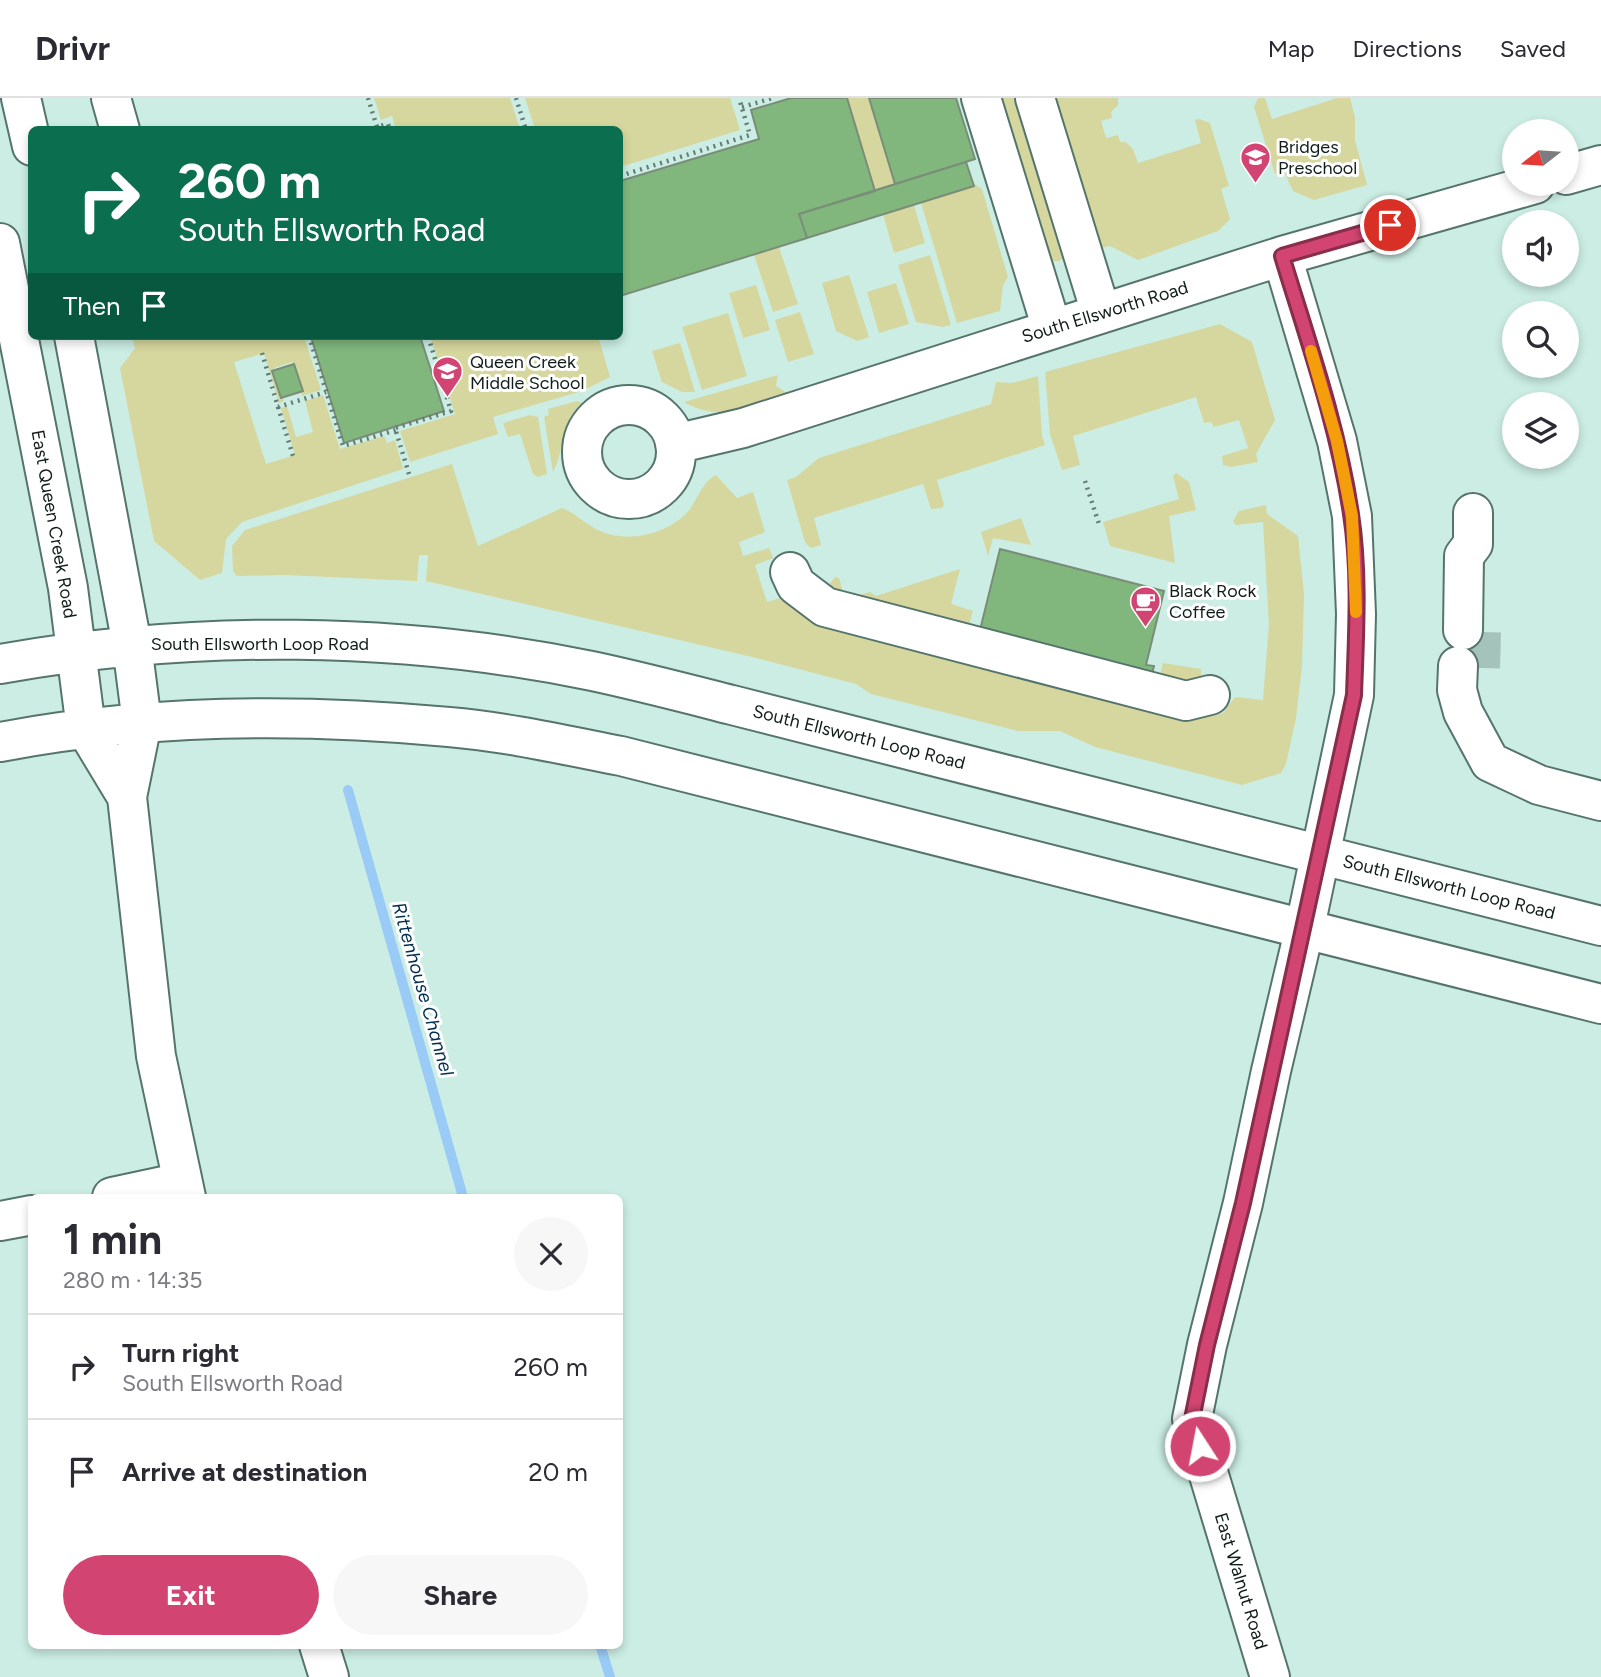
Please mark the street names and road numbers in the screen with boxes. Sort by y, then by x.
street label: South Ellsworth Road [1019,276,1191,348]
street label: East Queen Creek Road [27,428,81,620]
street label: South Ellsworth Loop Road [151,633,369,655]
street label: South Ellsworth Loop Road [750,700,968,774]
street label: South Ellsworth Loop Road [1340,850,1558,924]
street label: East Walnut Road [1210,1510,1272,1652]

